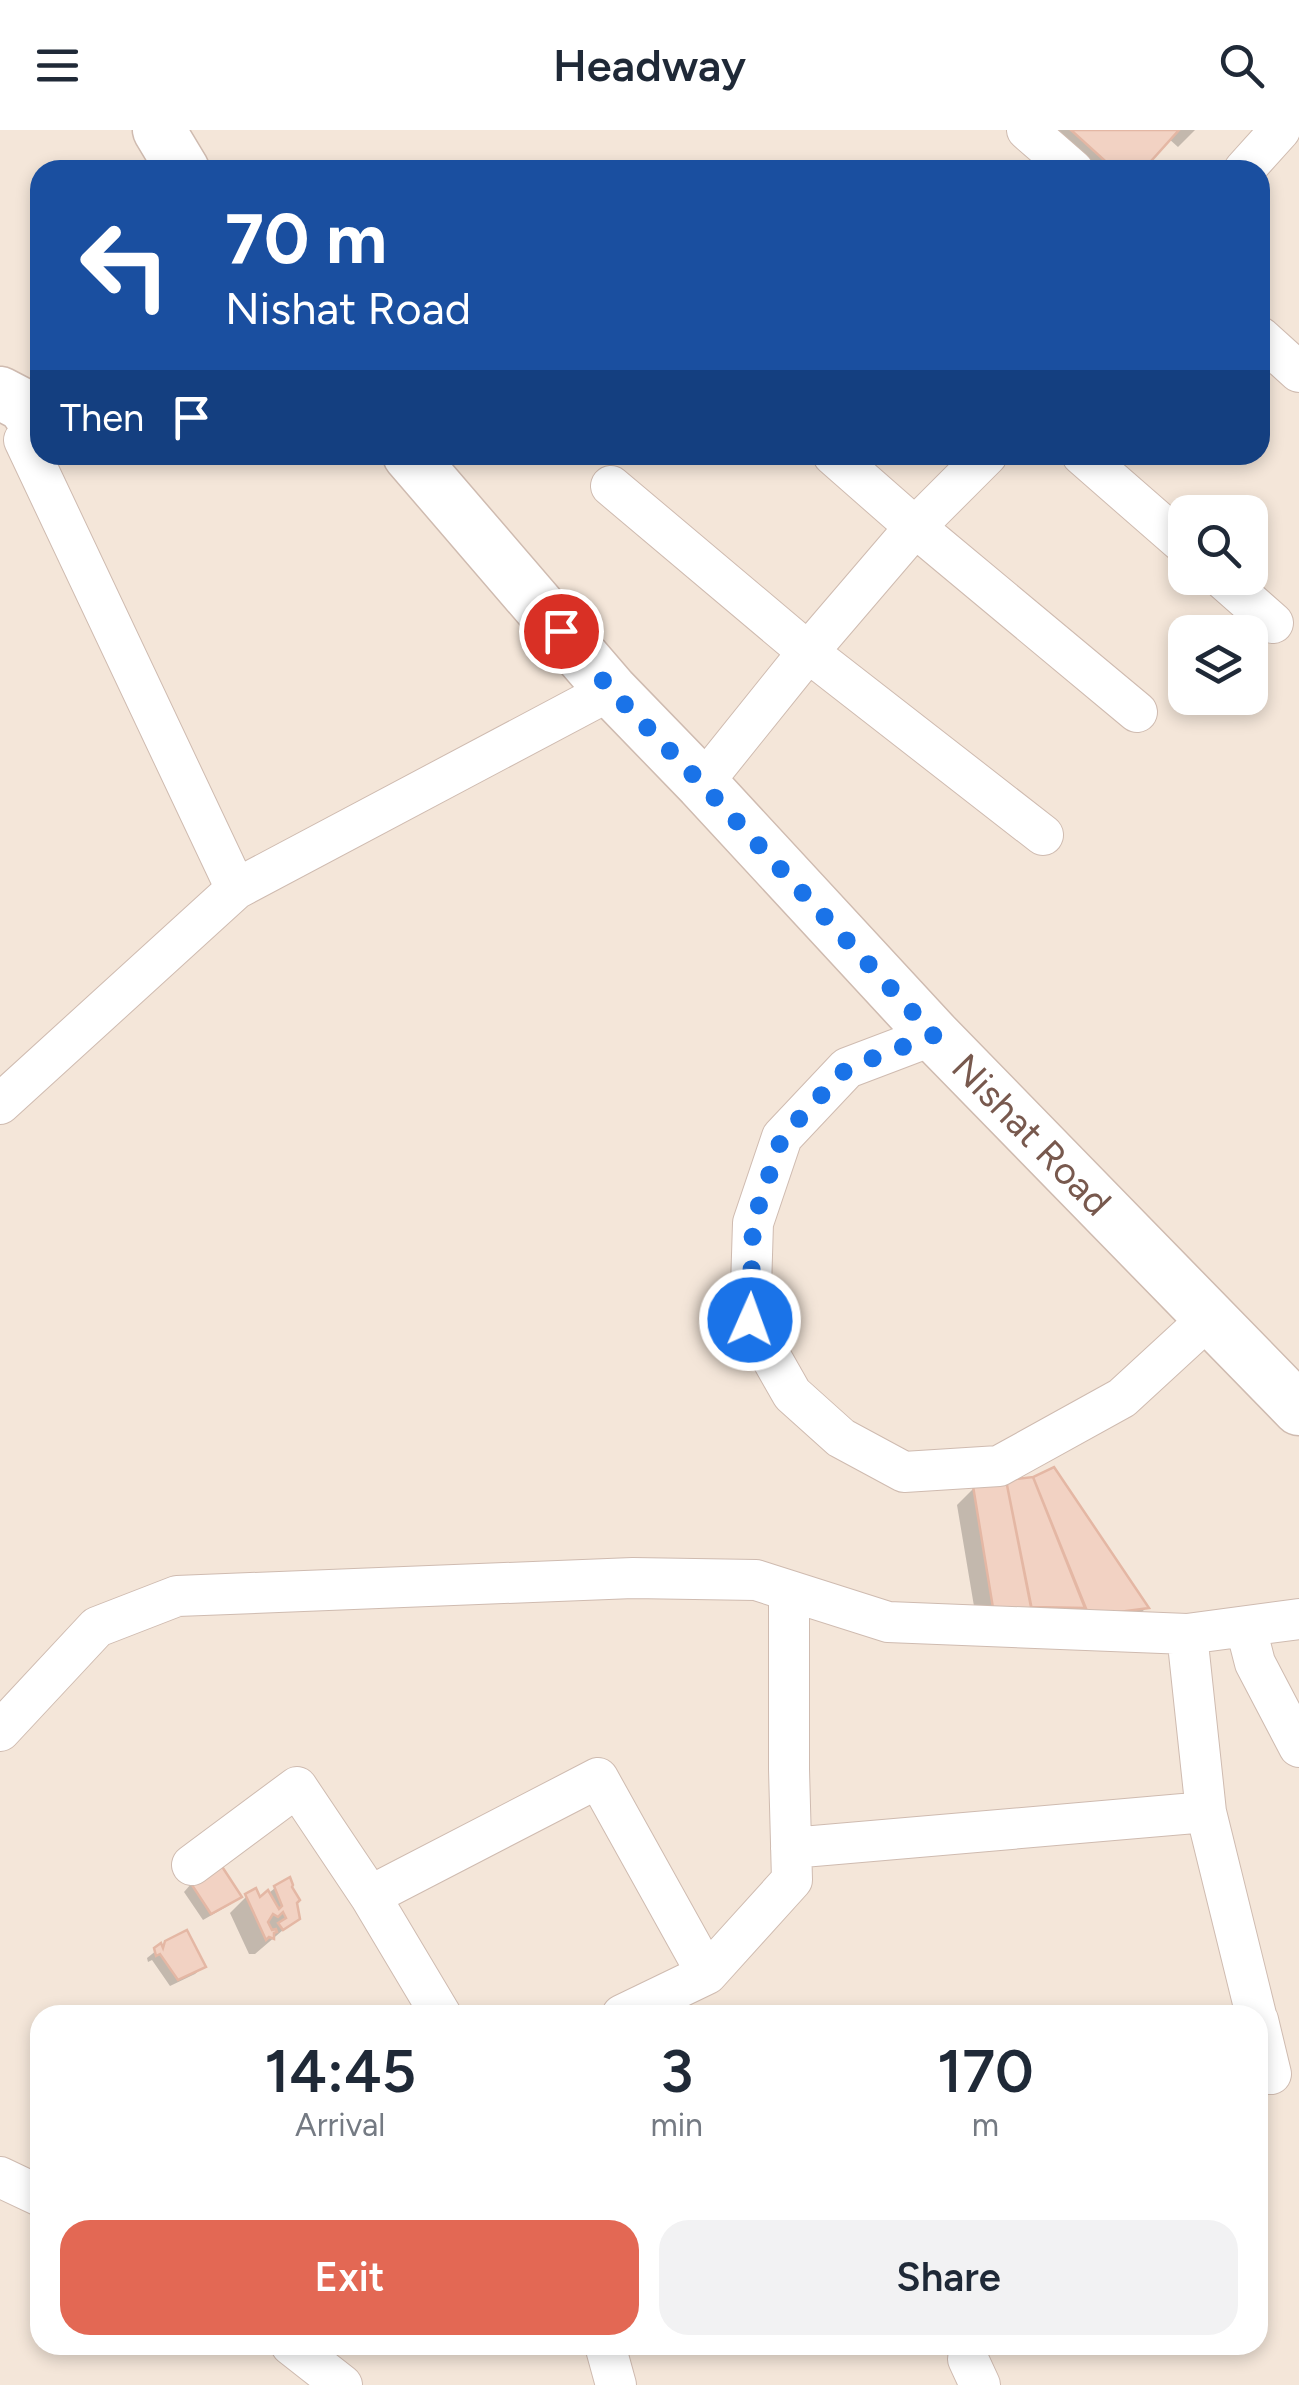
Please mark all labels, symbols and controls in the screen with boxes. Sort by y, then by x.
icon: menu [30,38,85,93]
text: Headway [553,38,746,92]
icon: search [1214,38,1269,93]
text: 70 m [225,196,387,281]
icon: left [60,200,190,330]
text: Nishat Road [225,281,471,335]
icon: arrive [164,390,219,445]
text: Then [60,395,144,441]
map controls [1168,495,1268,715]
button: search [1168,495,1268,595]
pin [519,589,604,674]
icon: arrive [534,604,589,659]
button: layers [1168,615,1268,715]
street label: Nishat Road [942,1044,1120,1225]
position arrow [698,1268,802,1372]
text: 14:45 [264,2035,416,2107]
text: 3 [660,2035,693,2107]
text: 170 [937,2035,1034,2107]
text: Arrival [295,2106,385,2144]
text: min [650,2106,703,2144]
text: m [972,2106,999,2144]
button: Exit [60,2220,639,2335]
button: Share [659,2220,1238,2335]

